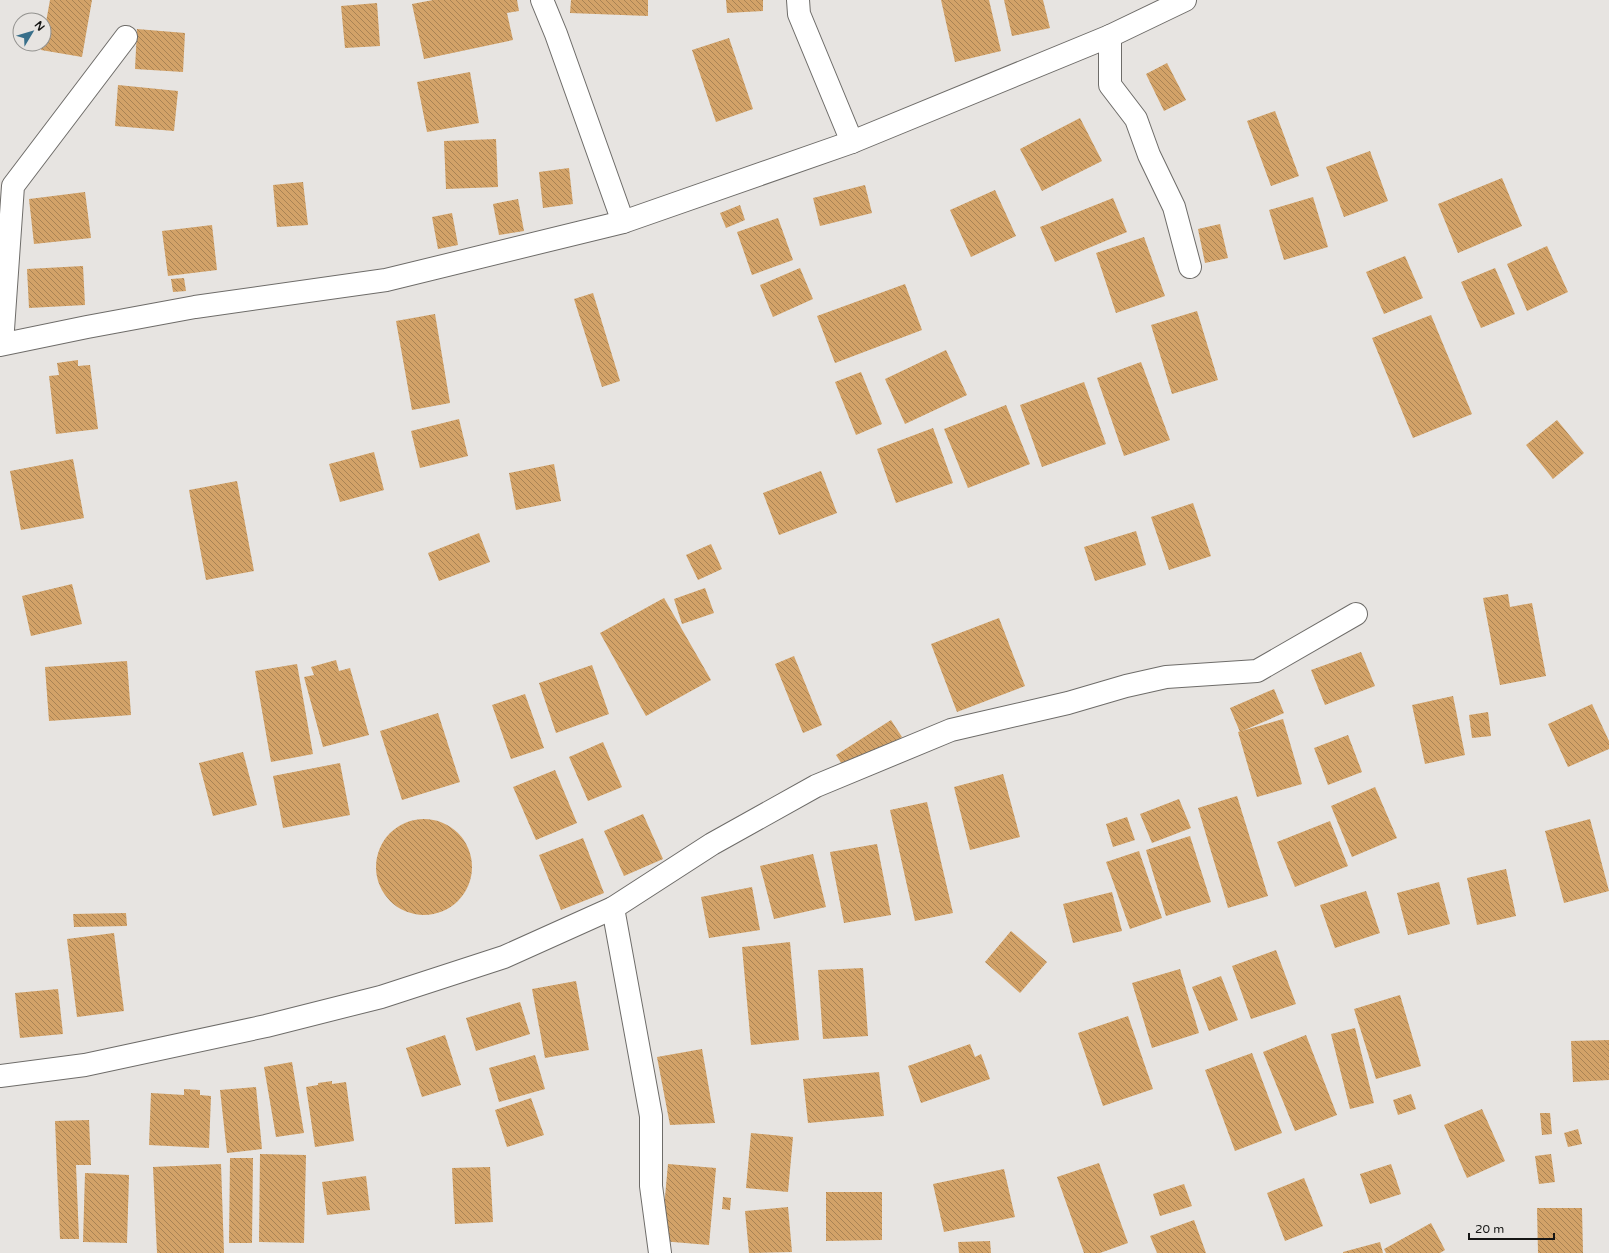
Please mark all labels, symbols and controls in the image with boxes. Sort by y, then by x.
north arrow [12,12,52,52]
text: N [32,19,47,34]
scale bar [1469,1215,1554,1241]
text: 20 m [1475,1222,1504,1236]

